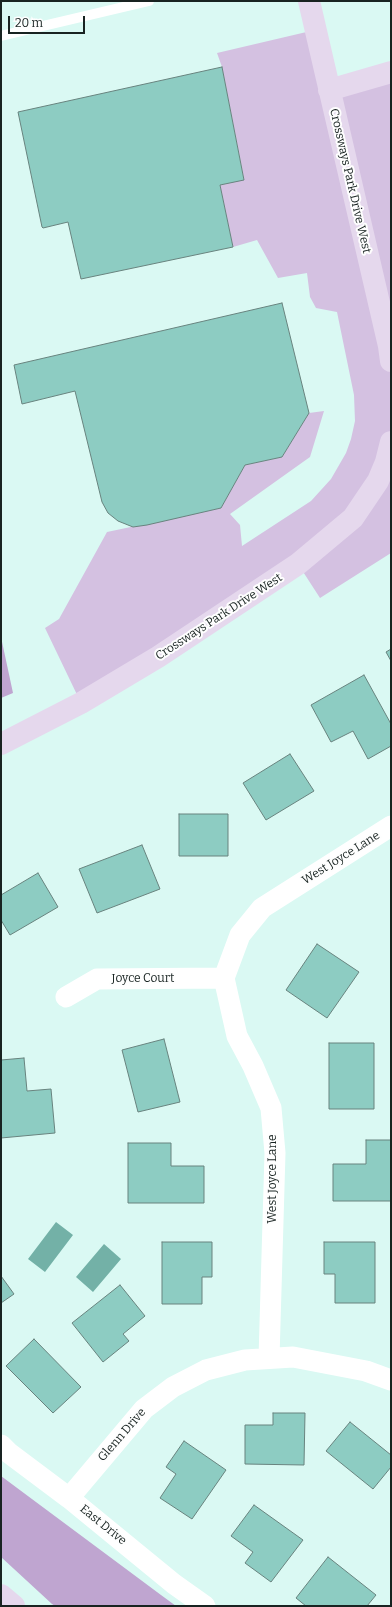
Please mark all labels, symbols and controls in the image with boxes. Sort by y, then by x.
scale bar [10,8,87,34]
text: 20 m [15,16,43,30]
street label: Crossways Park Drive West [326,107,374,255]
street label: Crossways Park Drive West [153,571,285,663]
street label: West Joyce Lane [299,828,383,888]
street label: Joyce Court [112,972,174,986]
street label: West Joyce Lane [266,1134,280,1224]
street label: Glenn Drive [95,1405,149,1465]
street label: East Drive [77,1502,129,1548]

